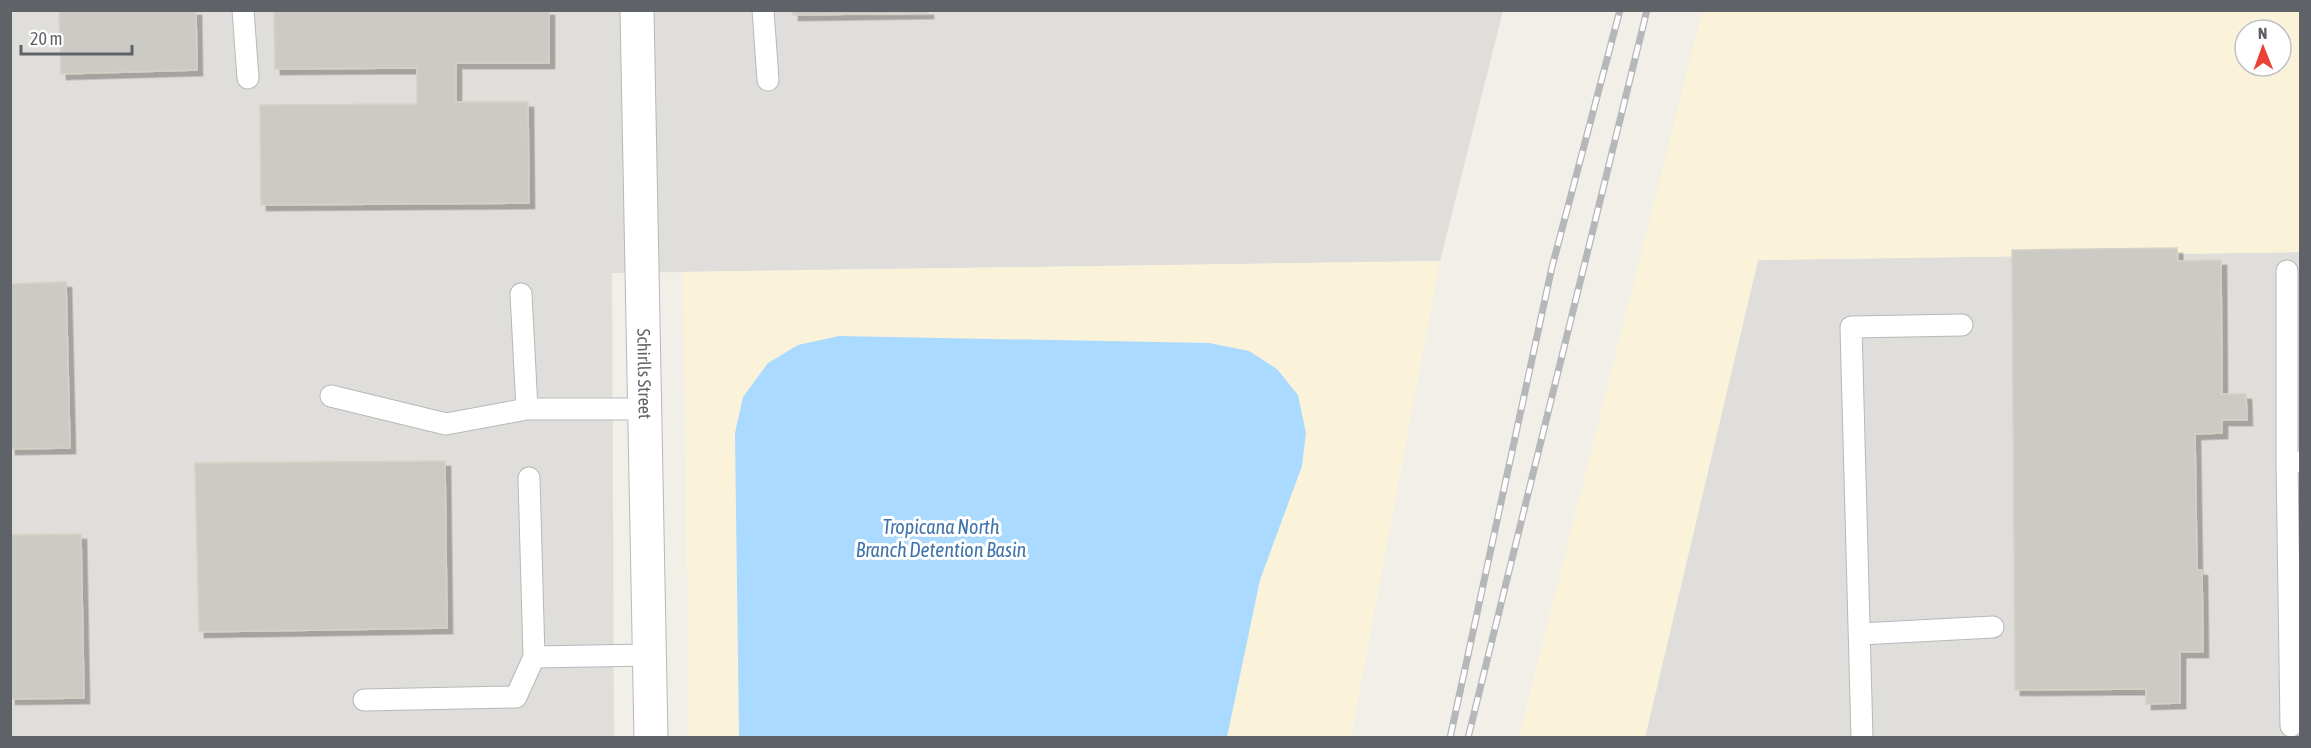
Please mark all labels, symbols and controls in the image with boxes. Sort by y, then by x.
scale bar [21,18,132,56]
north arrow [2233,18,2293,78]
text: N [2258,24,2268,42]
text: 20 m [30,28,62,49]
street label: Schirlls Street [633,329,656,419]
water label: Tropicana North Branch Detention Basin [856,515,1027,561]

